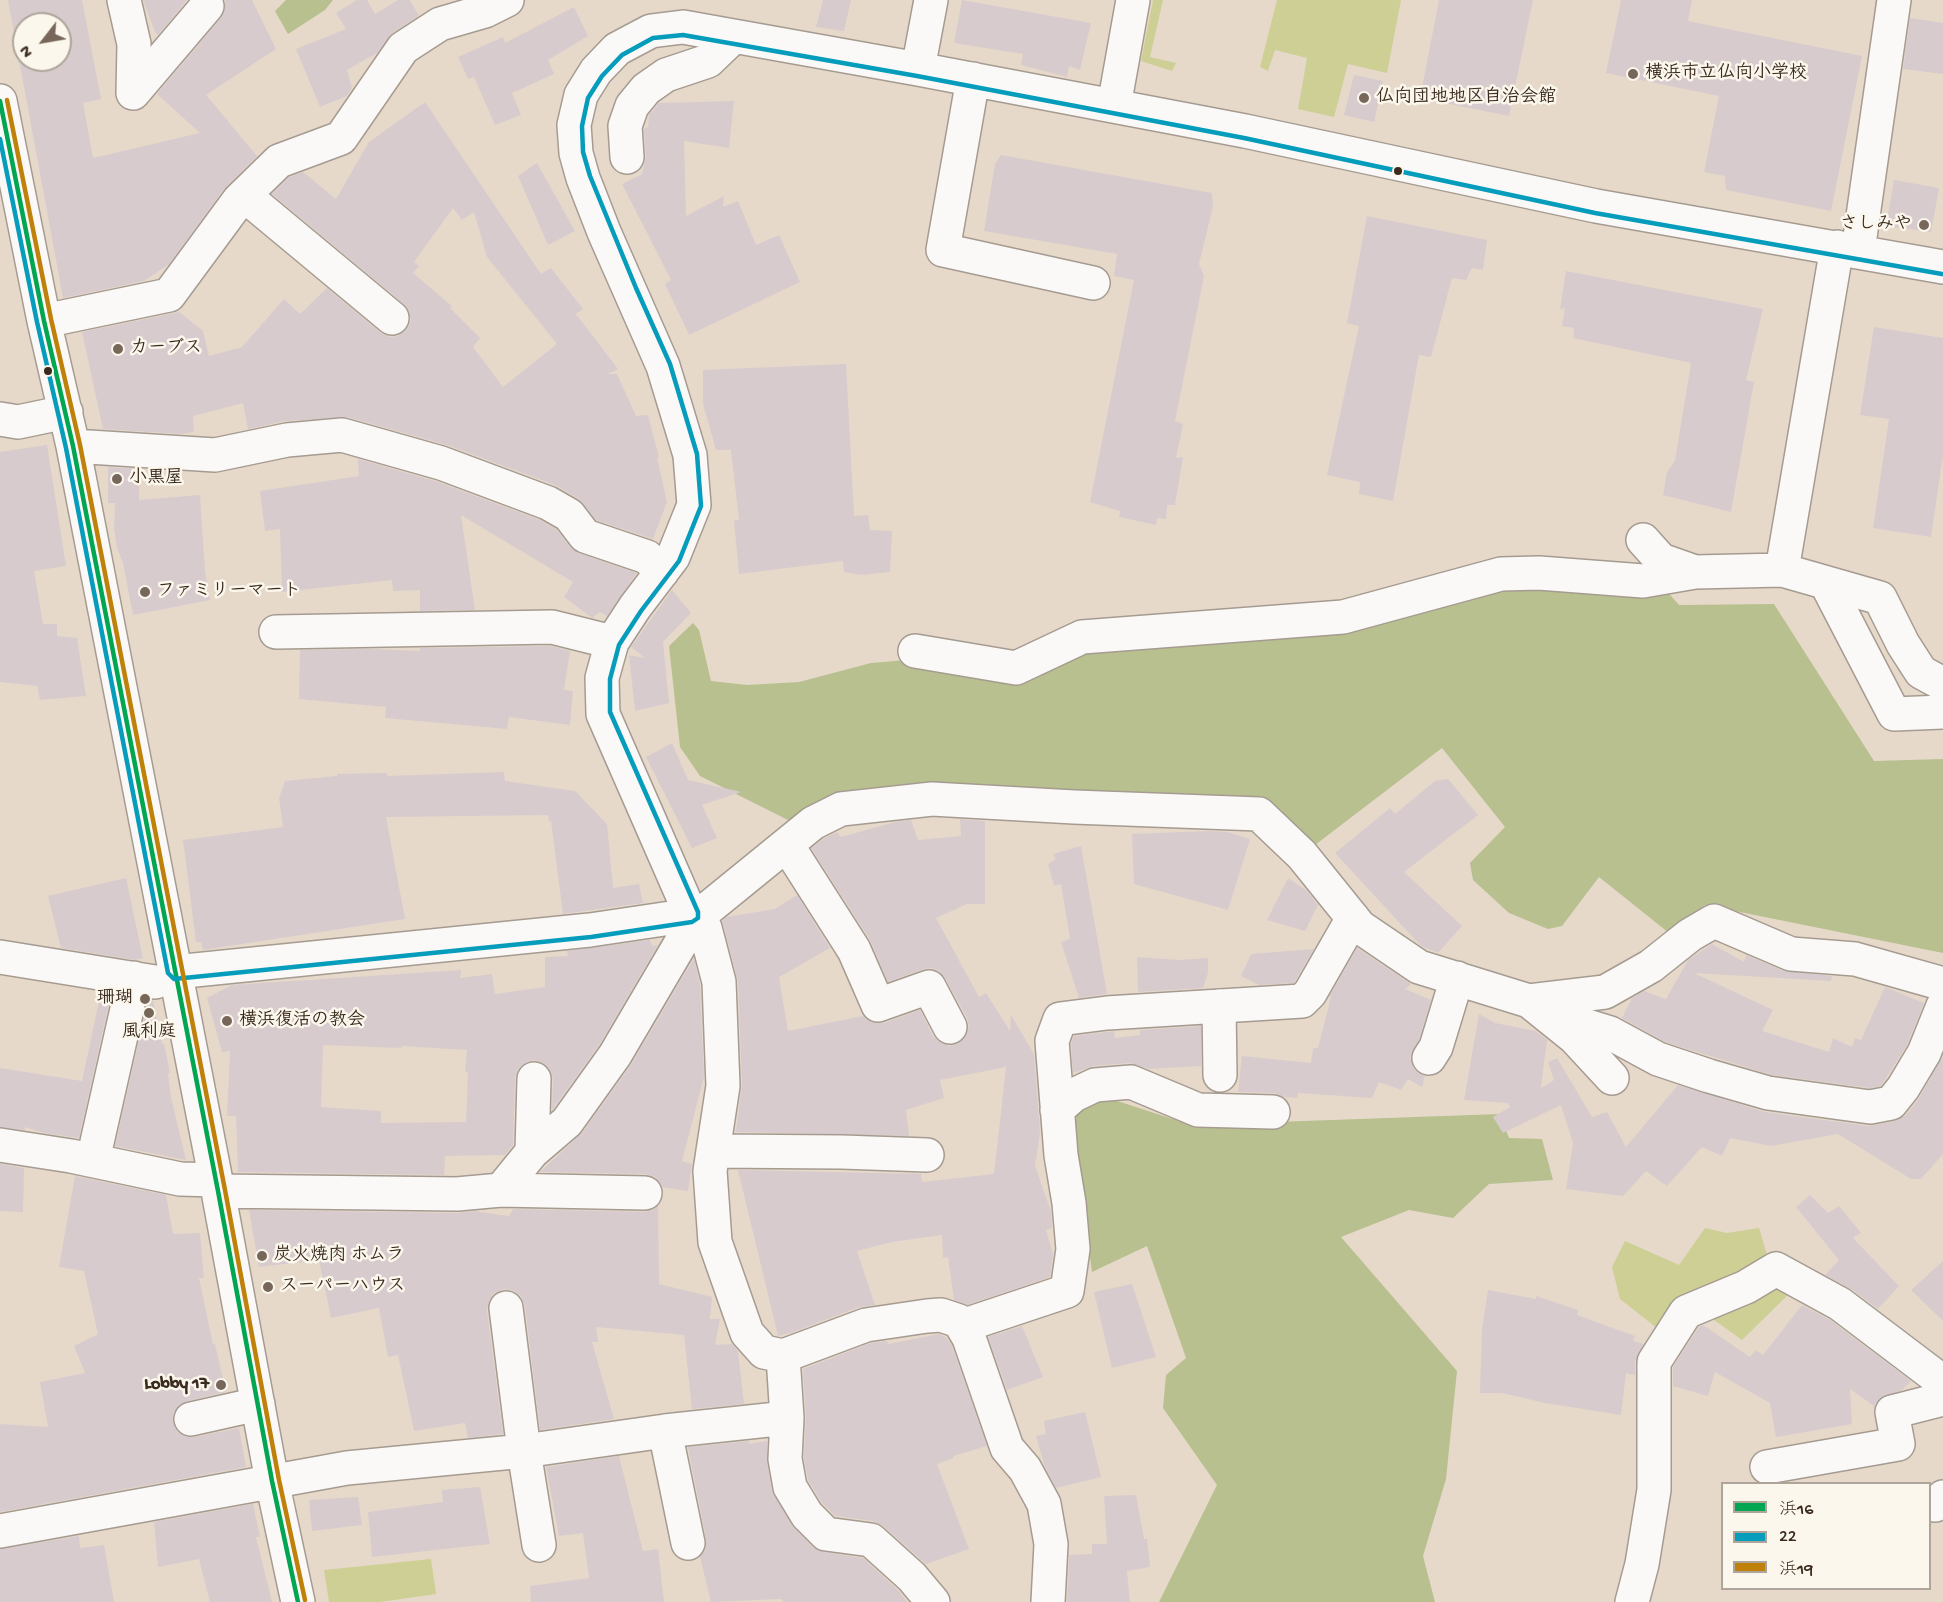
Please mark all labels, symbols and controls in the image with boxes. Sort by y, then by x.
north arrow [12,12,72,72]
text: N [17,41,39,60]
place label: 横浜市立仏向小学校 [1645,63,1807,85]
marker: 横浜市立仏向小学校 [1626,67,1640,81]
place label: 仏向団地地区自治会館 [1376,87,1556,109]
marker: 仏向団地地区自治会館 [1357,91,1371,105]
unlabelled marker [1392,165,1404,177]
place label: さしみや [1840,214,1912,236]
marker: さしみや [1917,218,1931,232]
place label: カーブス [130,338,202,360]
marker: カーブス [111,342,125,356]
unlabelled marker [42,365,54,377]
place label: 小黒屋 [129,468,183,490]
marker: 小黒屋 [110,472,124,486]
place label: ファミリーマート [157,581,301,603]
marker: ファミリーマート [138,585,152,599]
place label: 珊瑚 [97,988,133,1010]
marker: 珊瑚 [138,992,152,1006]
marker: 風利庭 [142,1006,156,1020]
place label: 横浜復活の教会 [239,1010,365,1032]
marker: 横浜復活の教会 [220,1014,234,1028]
place label: 風利庭 [122,1022,176,1044]
place label: 炭火焼肉 ホムラ [274,1245,404,1267]
marker: 炭火焼肉 ホムラ [255,1249,269,1263]
place label: スーパーハウス [280,1276,405,1298]
marker: スーパーハウス [261,1280,275,1294]
place label: Lobby 17 [144,1374,209,1396]
marker: Lobby 17 [214,1378,228,1392]
legend [1721,1482,1931,1590]
text: 浜16 [1779,1500,1813,1521]
text: 22 [1779,1527,1797,1548]
text: 浜19 [1779,1560,1813,1581]

